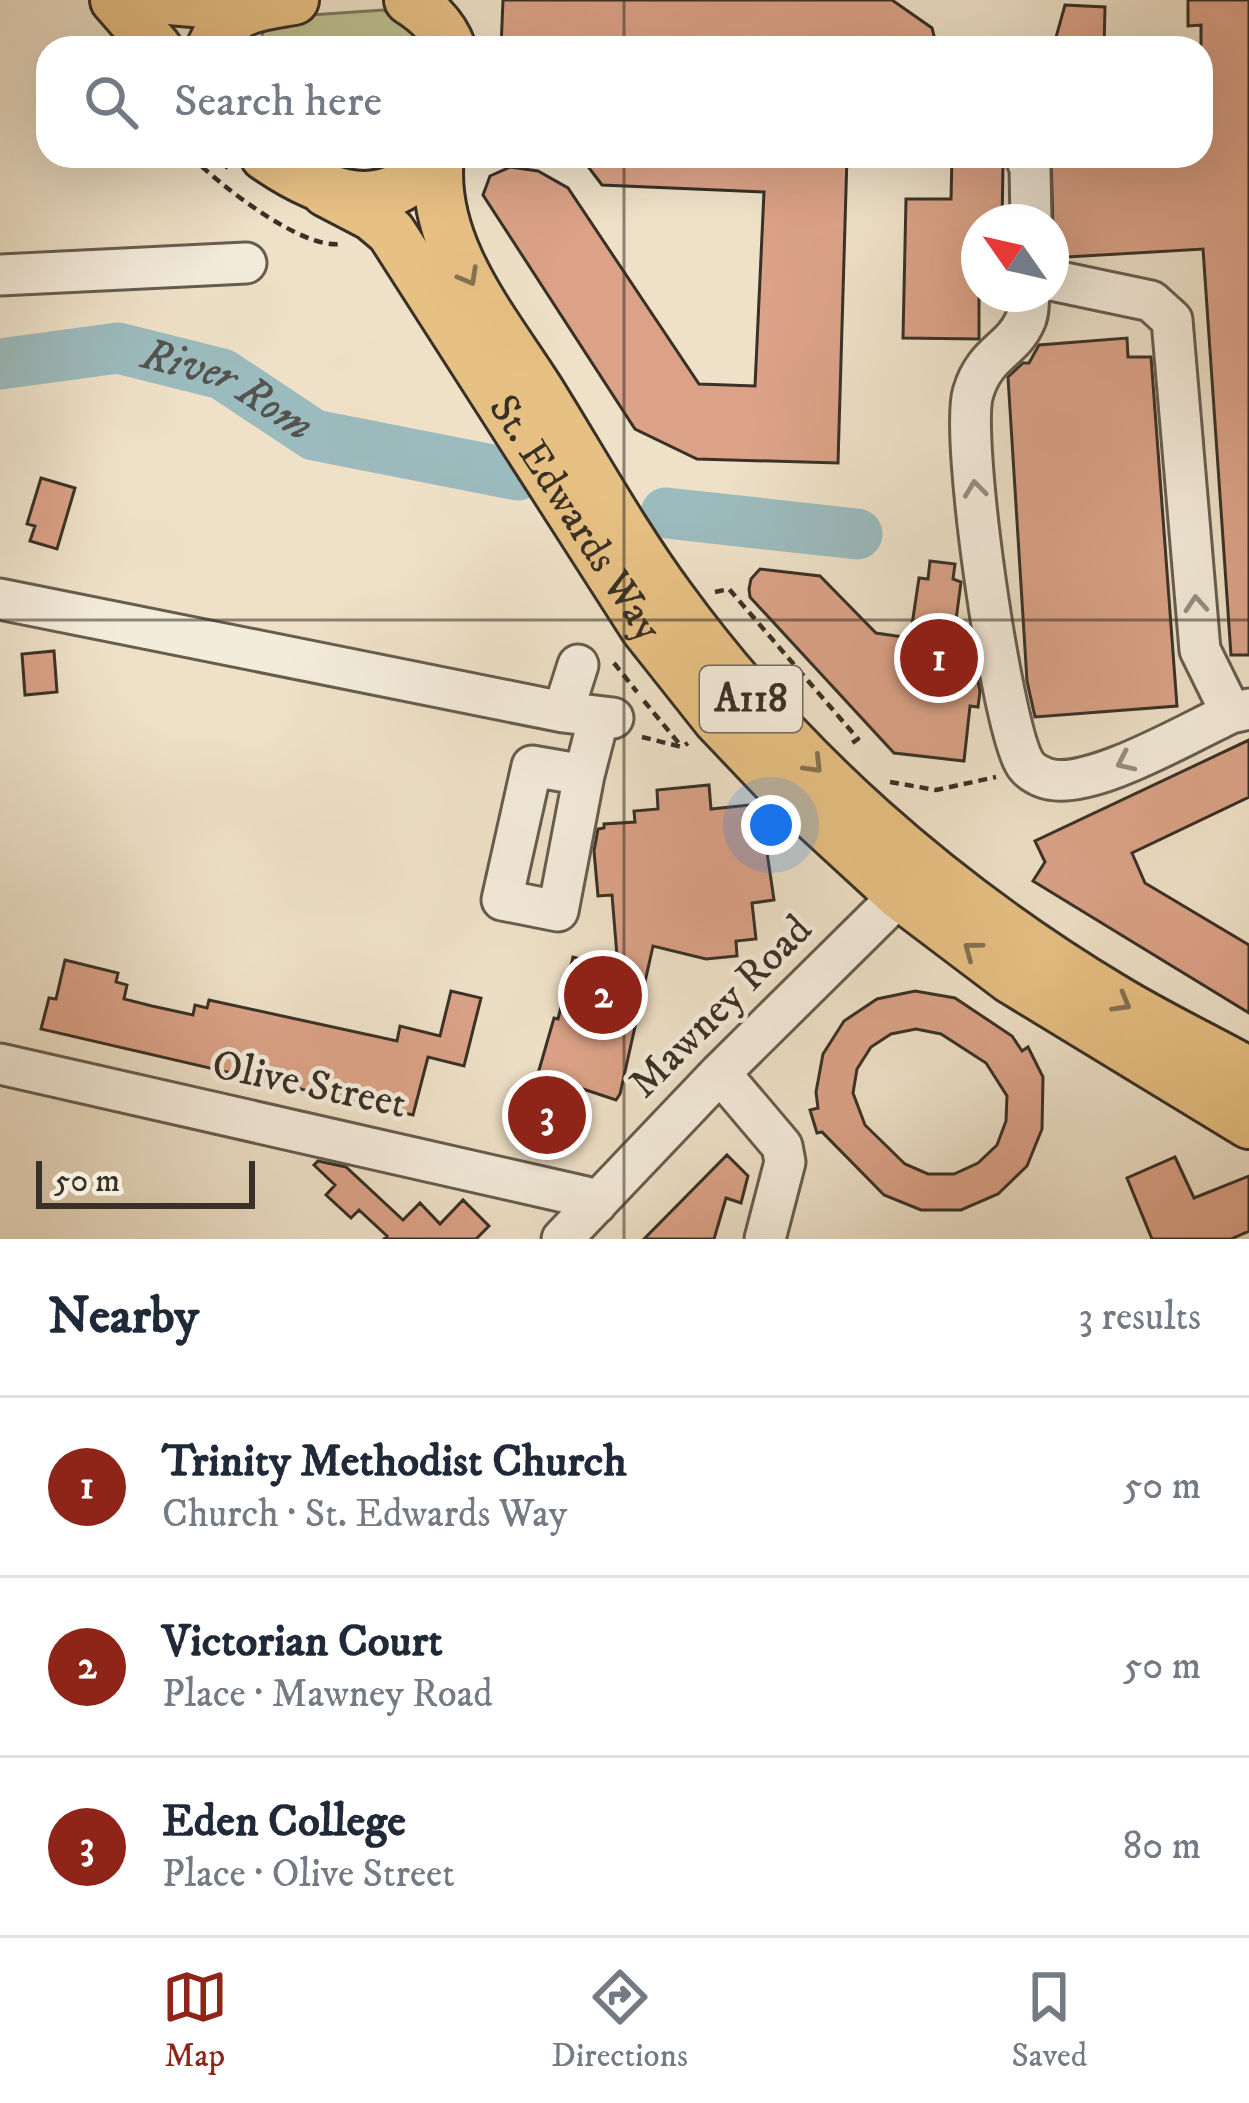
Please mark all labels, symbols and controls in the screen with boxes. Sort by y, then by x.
search box [36,36,1213,168]
icon: search [78,69,144,135]
text: Search here [174,74,382,130]
north arrow [961,204,1069,312]
one-way arrow [455,265,478,286]
water label: River Rom [135,327,324,455]
street label: St. Edwards Way [477,385,673,654]
one-way arrow [963,479,988,498]
one-way arrow [1184,594,1210,613]
pin: 1 [900,613,978,703]
road number: A118 [700,666,802,732]
one-way arrow [1116,748,1137,771]
one-way arrow [800,751,822,773]
your location [741,795,801,855]
street label: Mawney Road [618,904,824,1110]
one-way arrow [964,943,986,964]
pin: 2 [564,950,642,1040]
one-way arrow [1110,988,1131,1011]
street label: Olive Street [207,1039,411,1131]
pin: 3 [508,1070,586,1160]
scale bar [36,1155,255,1208]
text: 50 m [54,1161,120,1202]
text: Nearby [48,1285,199,1349]
text: 3 results [1078,1293,1201,1342]
text: Trinity Methodist Church [162,1434,627,1490]
text: 1 [80,1462,94,1511]
text: 50 m [1123,1462,1201,1511]
text: Church · St. Edwards Way [162,1490,567,1539]
text: Victorian Court [162,1614,443,1670]
text: 2 [77,1642,97,1691]
text: 50 m [1123,1642,1201,1691]
text: Place · Mawney Road [162,1670,493,1719]
text: Eden College [162,1794,406,1850]
text: 3 [80,1822,94,1871]
text: 80 m [1123,1822,1201,1871]
text: Place · Olive Street [162,1850,455,1899]
tab: Map [162,1964,228,2077]
tab: Directions [551,1964,688,2077]
tab: Saved [1011,1964,1087,2077]

